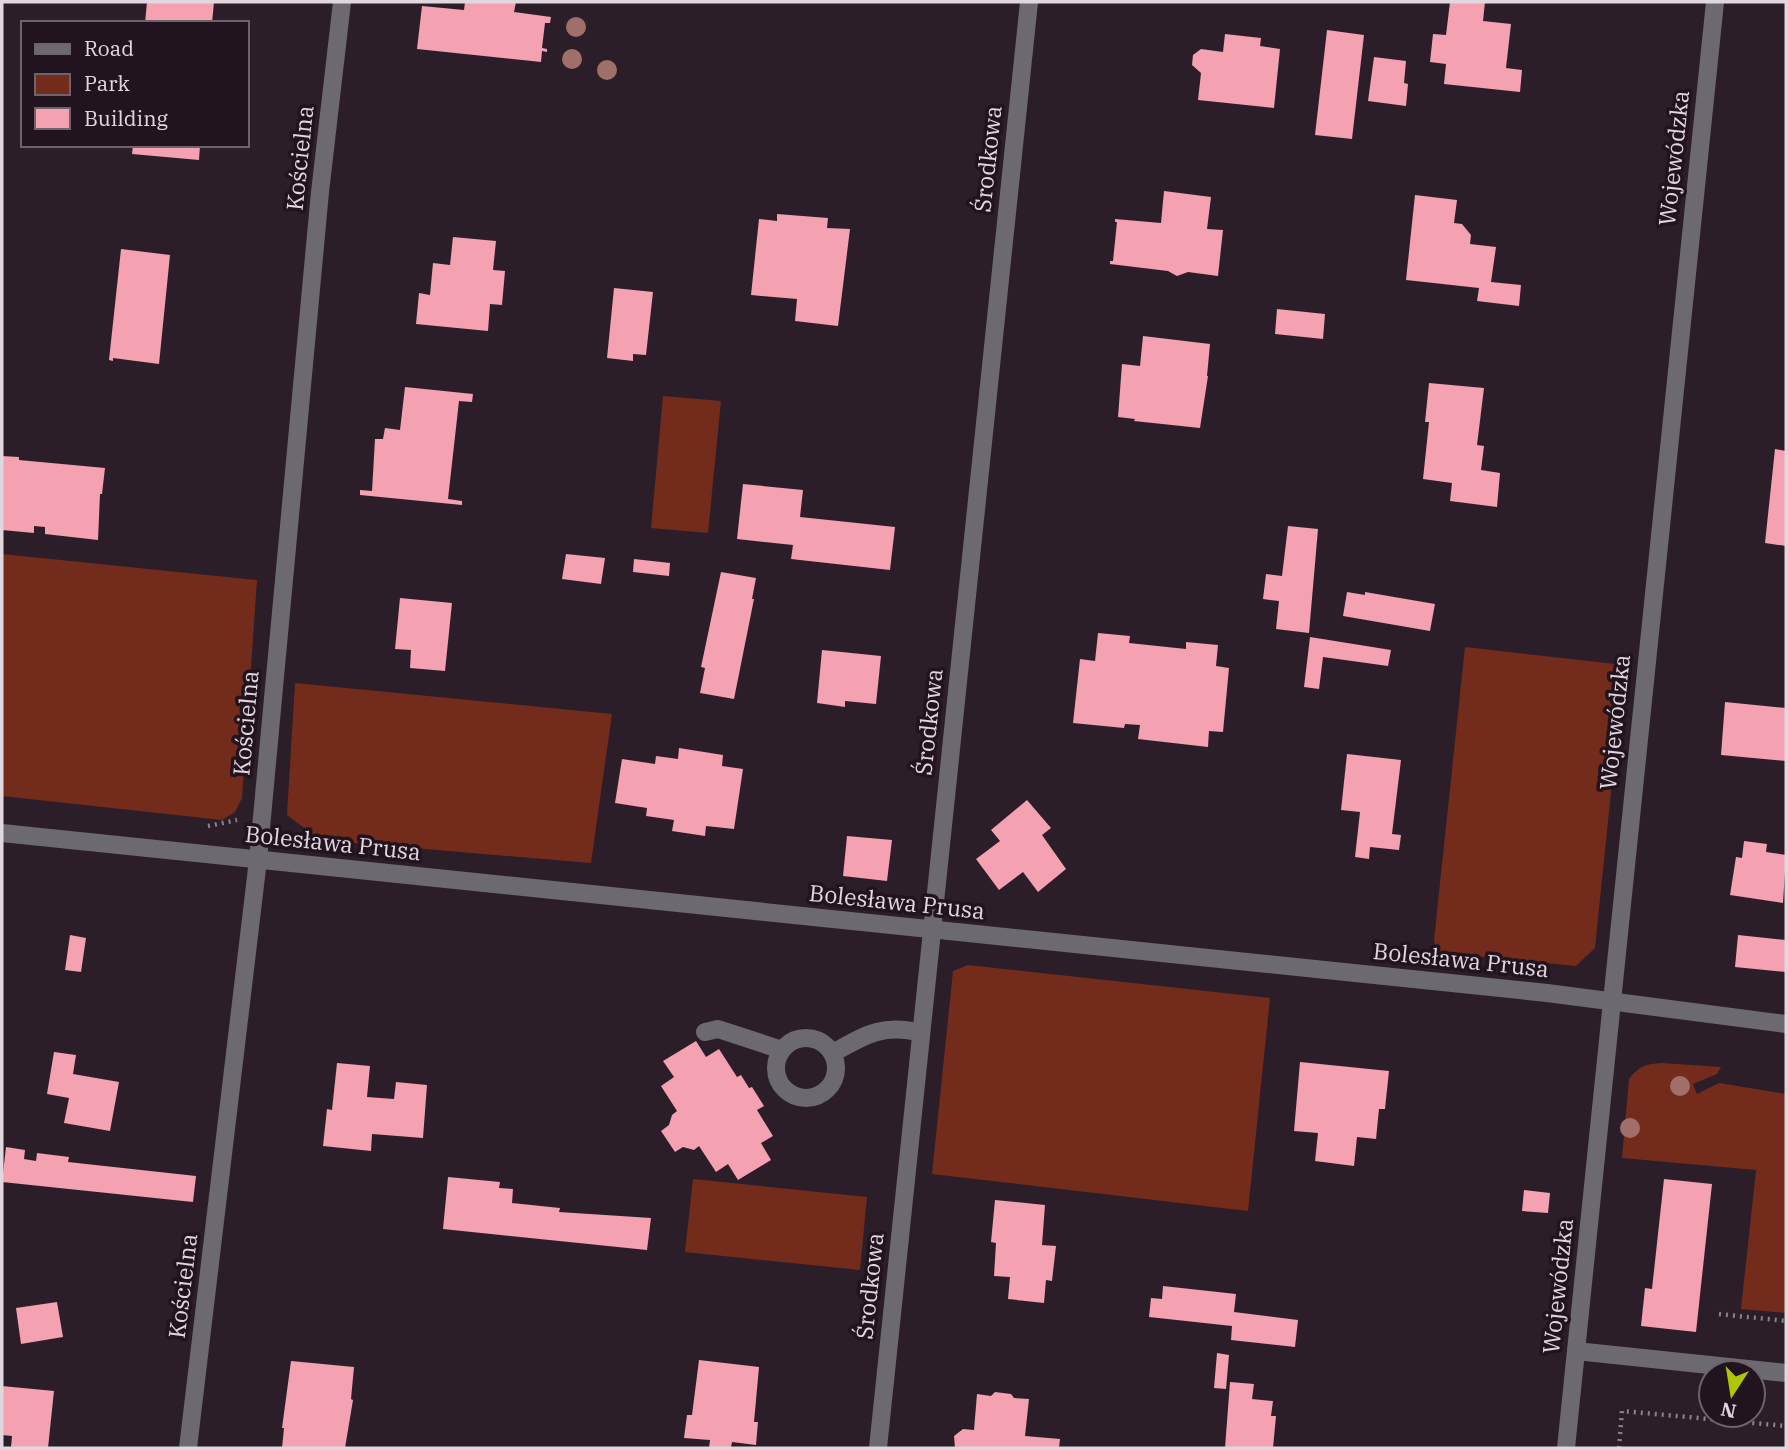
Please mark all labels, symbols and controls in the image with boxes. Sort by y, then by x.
legend [21,21,248,147]
text: Road [84,34,134,62]
text: Park [84,69,131,97]
street label: Wojewódzka [1651,89,1695,227]
text: Building [84,104,169,132]
street label: Kościelna [279,104,319,212]
street label: Środkowa [966,104,1008,214]
street label: Wojewódzka [1592,653,1636,791]
street label: Środkowa [907,667,949,777]
street label: Kościelna [225,669,265,777]
street label: Bolesława Prusa [244,818,423,866]
street label: Bolesława Prusa [808,877,987,925]
street label: Bolesława Prusa [1372,935,1551,983]
street label: Wojewódzka [1535,1217,1579,1355]
street label: Środkowa [848,1231,890,1341]
street label: Kościelna [161,1232,203,1340]
north arrow [1697,1359,1767,1429]
text: N [1719,1397,1738,1424]

